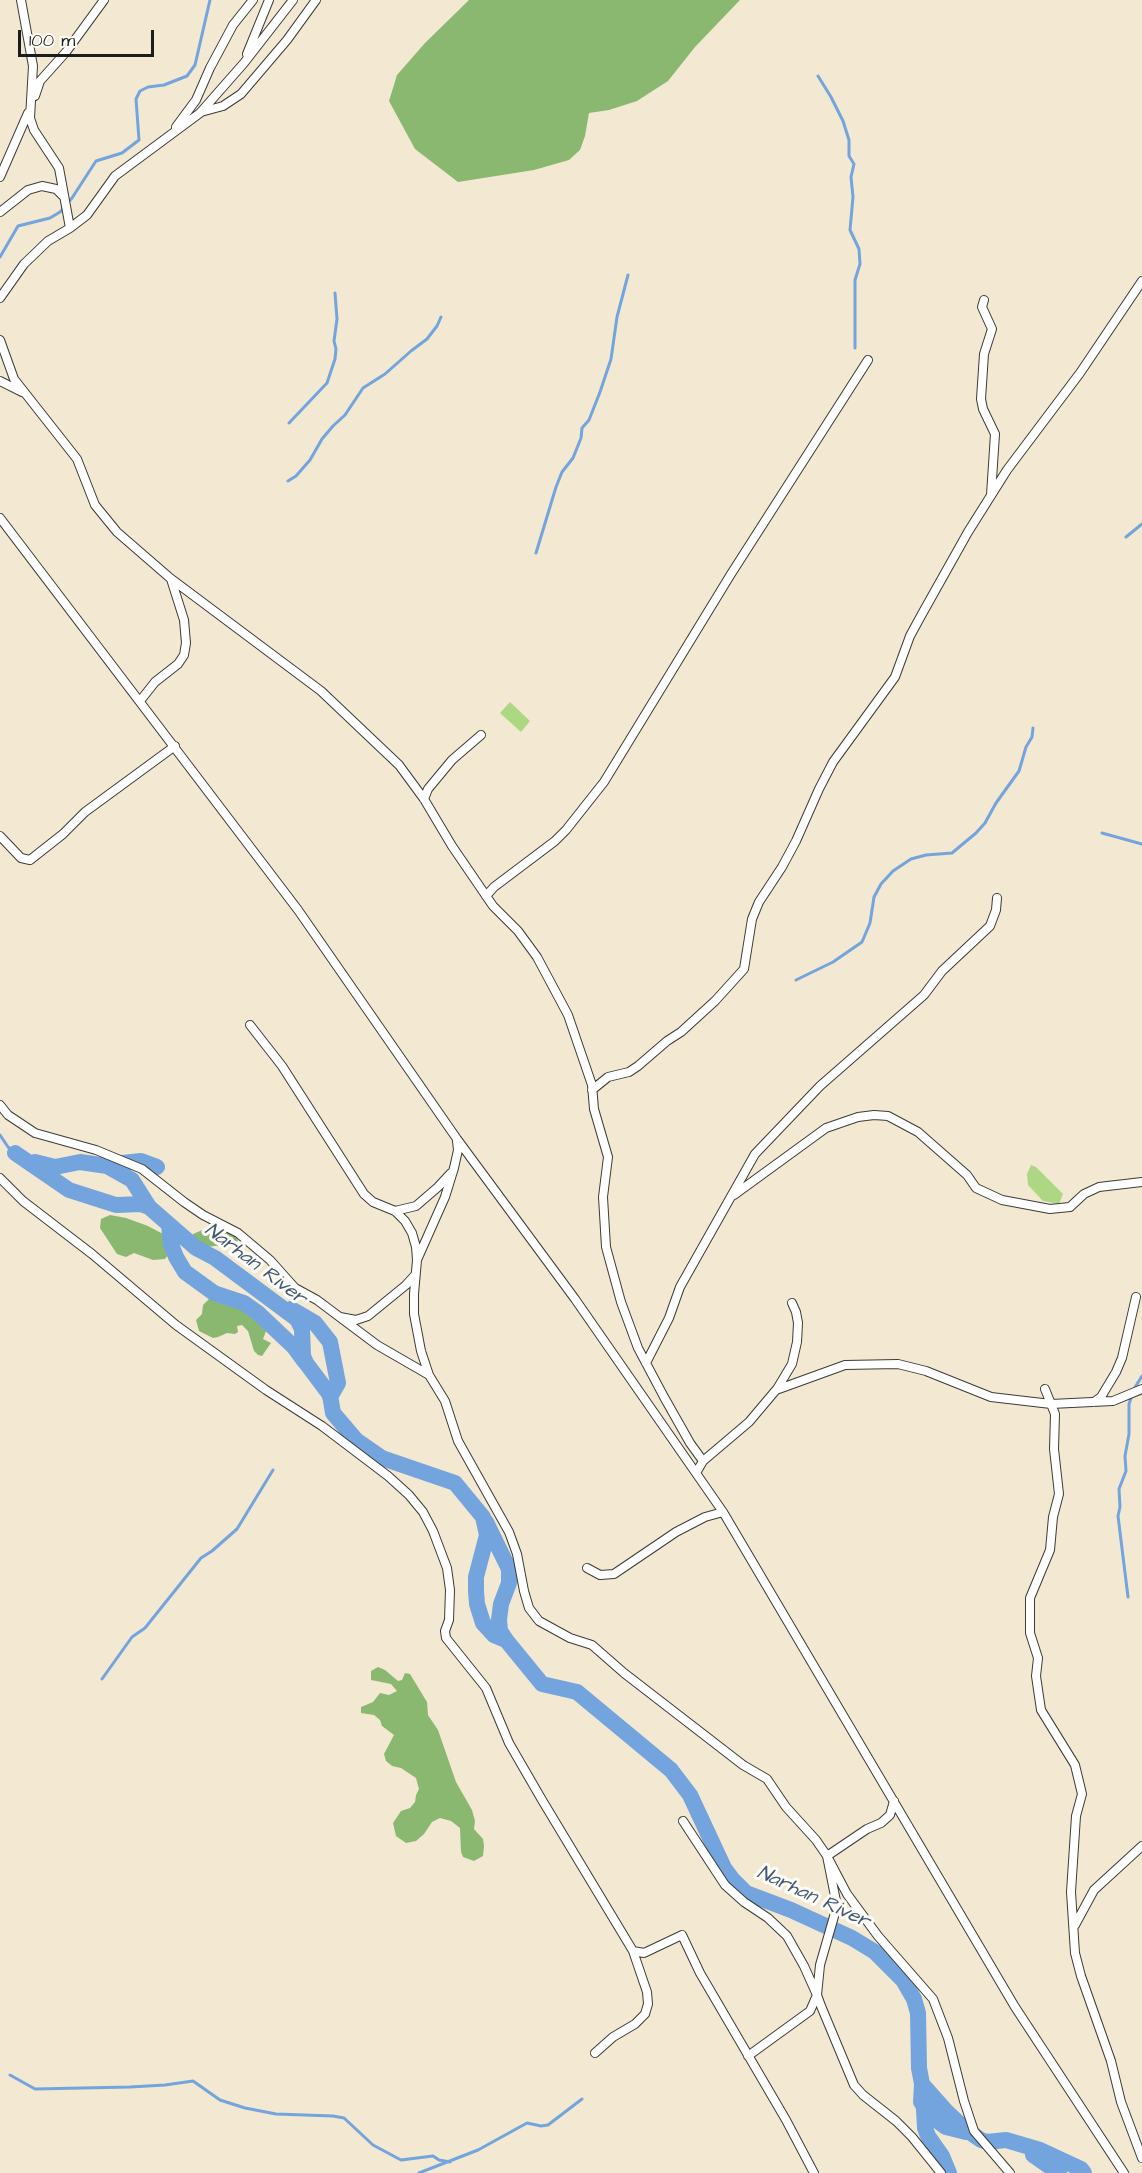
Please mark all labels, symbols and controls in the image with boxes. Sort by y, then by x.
scale bar [21,18,158,56]
text: 100 m [29,28,75,53]
water label: Narhan River [199,1219,311,1311]
water label: Narhan River [753,1861,873,1935]

